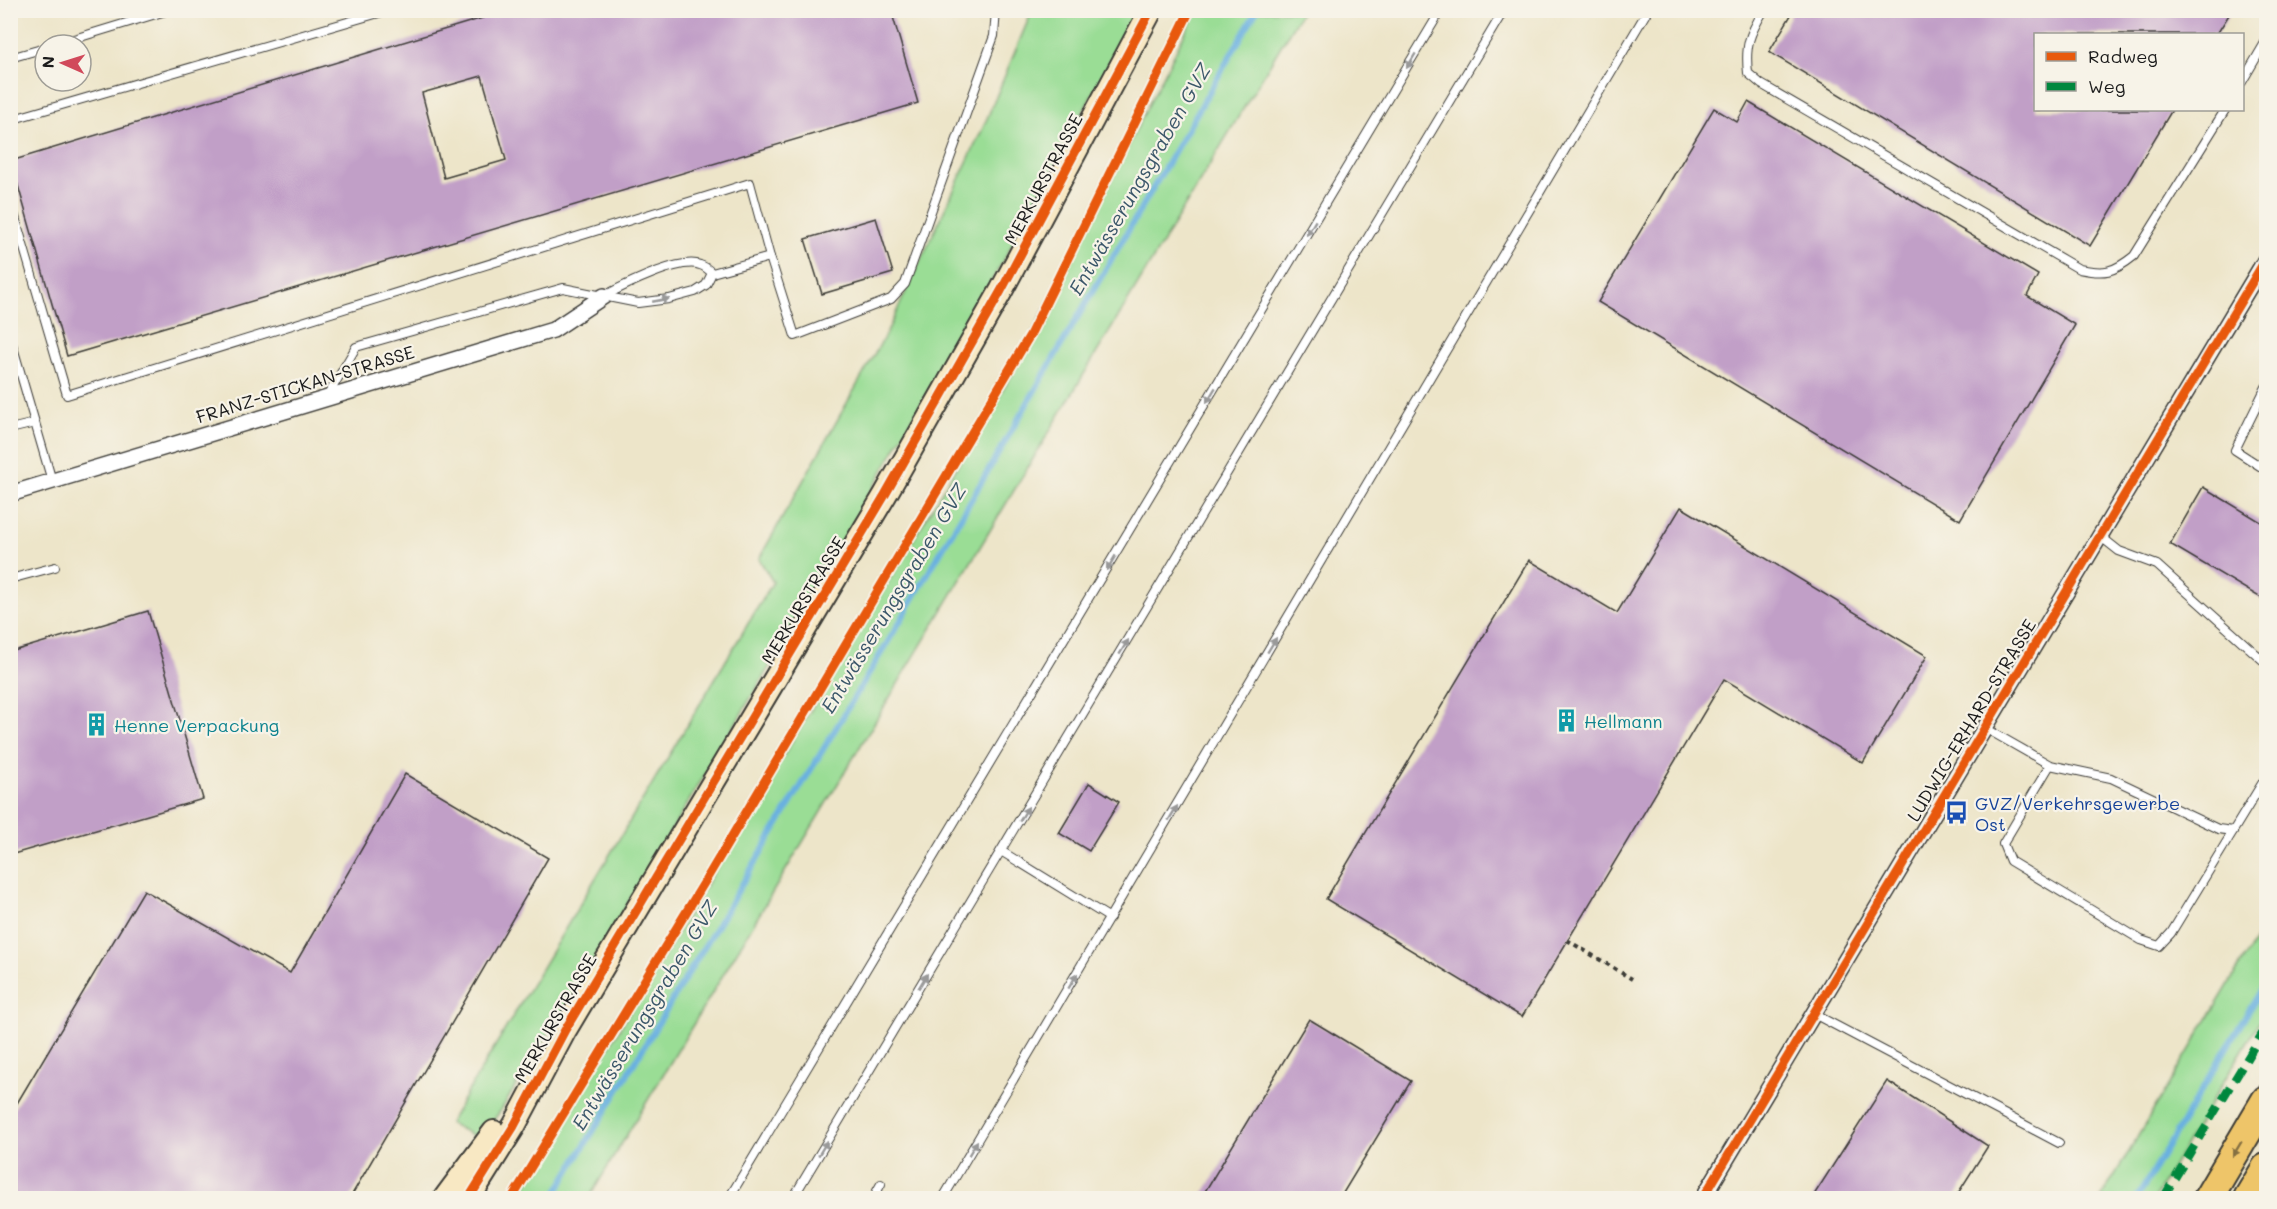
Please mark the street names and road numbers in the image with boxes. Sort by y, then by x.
street label: MERKURSTRASSE [998,109,1088,249]
street label: FRANZ-STICKAN-STRASSE [193,339,417,429]
street label: MERKURSTRASSE [755,532,851,668]
street label: LUDWIG-ERHARD-STRASSE [1901,614,2041,826]
street label: MERKURSTRASSE [508,949,602,1087]

